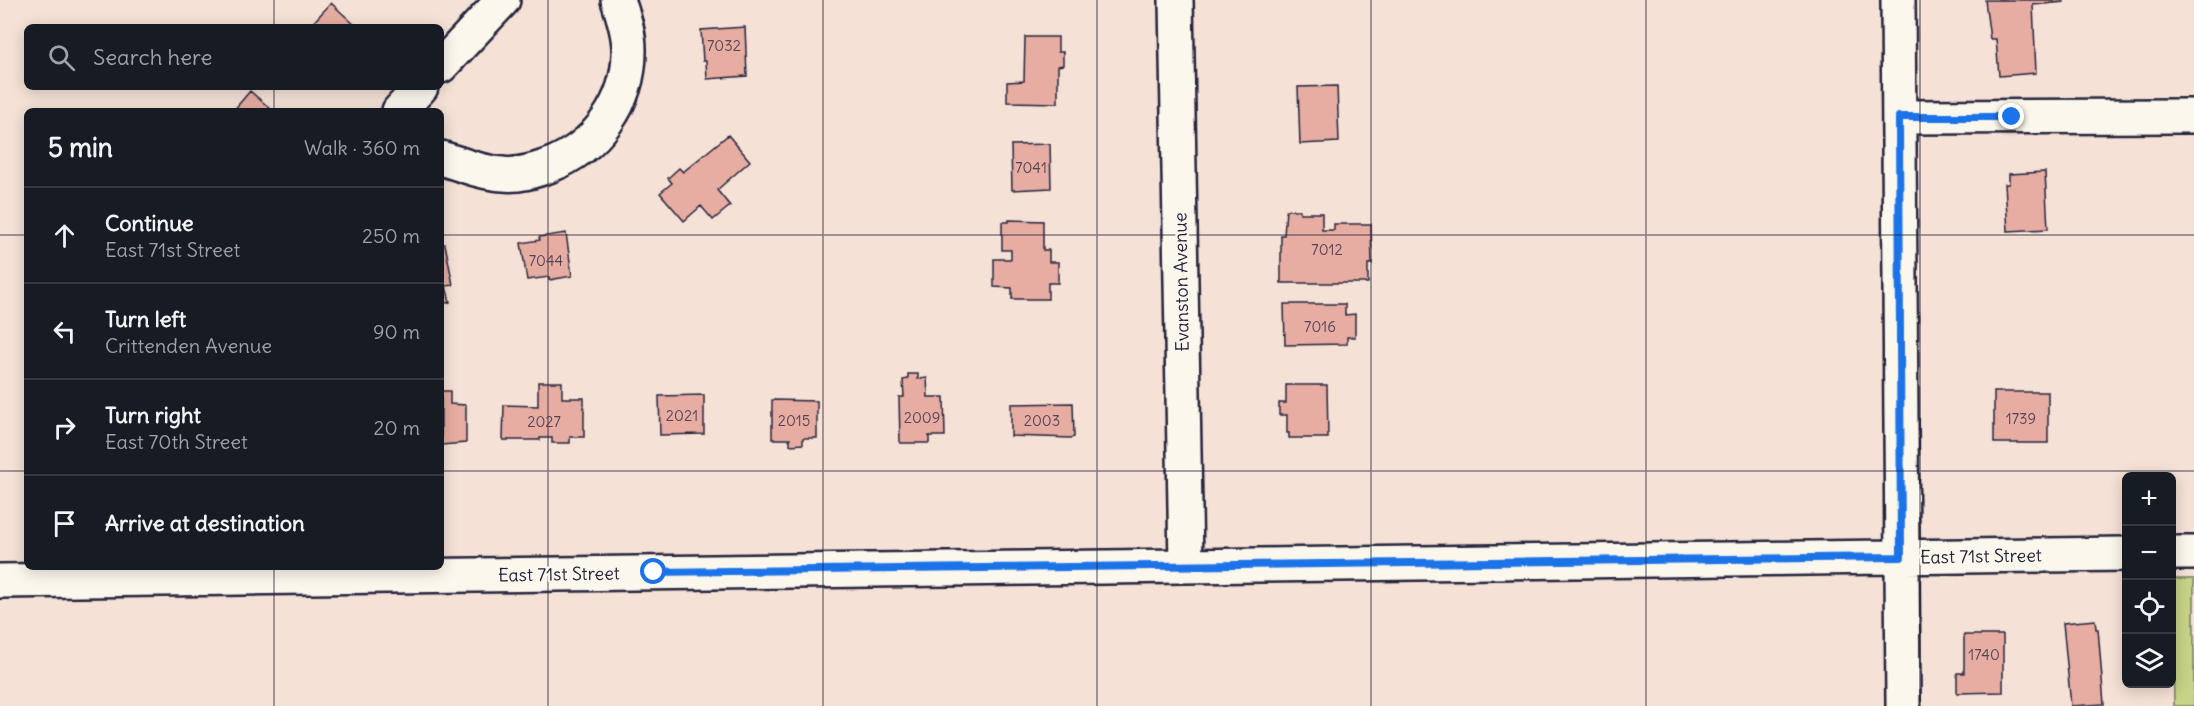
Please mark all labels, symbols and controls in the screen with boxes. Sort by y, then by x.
search box [24,24,444,90]
house number: 7032 [707,36,741,55]
icon: search [45,41,78,74]
text: Search here [93,43,212,71]
route end [1998,103,2024,129]
text: 5 min [48,131,113,164]
text: Walk · 360 m [304,135,420,160]
house number: 7041 [1015,158,1047,177]
text: Continue [105,209,194,237]
street label: Evanston Avenue [1168,212,1194,352]
icon: ahead [48,219,81,252]
text: 250 m [362,223,420,248]
text: East 71st Street [105,237,240,262]
house number: 7012 [1311,240,1343,259]
house number: 7044 [529,251,564,270]
text: Turn left [105,305,186,333]
icon: left [48,315,81,348]
house number: 7016 [1304,317,1336,336]
text: 90 m [373,319,420,344]
text: Crittenden Avenue [105,333,272,358]
text: Turn right [105,401,201,429]
house number: 2021 [666,406,698,425]
house number: 2009 [904,408,940,427]
house number: 1739 [2006,409,2036,428]
icon: right [48,411,81,444]
house number: 2015 [778,411,810,430]
house number: 2003 [1024,411,1060,430]
house number: 2027 [527,412,561,431]
text: 20 m [374,415,420,440]
text: East 70th Street [105,429,248,454]
map controls [2122,472,2176,688]
button: + [2122,472,2176,526]
icon: arrive [48,507,81,540]
text: Arrive at destination [105,509,305,537]
button: − [2122,526,2176,580]
street label: East 71st Street [1920,543,2042,569]
route start [640,558,666,584]
street label: East 71st Street [498,561,620,587]
button: locate [2122,580,2176,634]
button: layers [2122,634,2176,688]
house number: 1740 [1968,645,2000,664]

